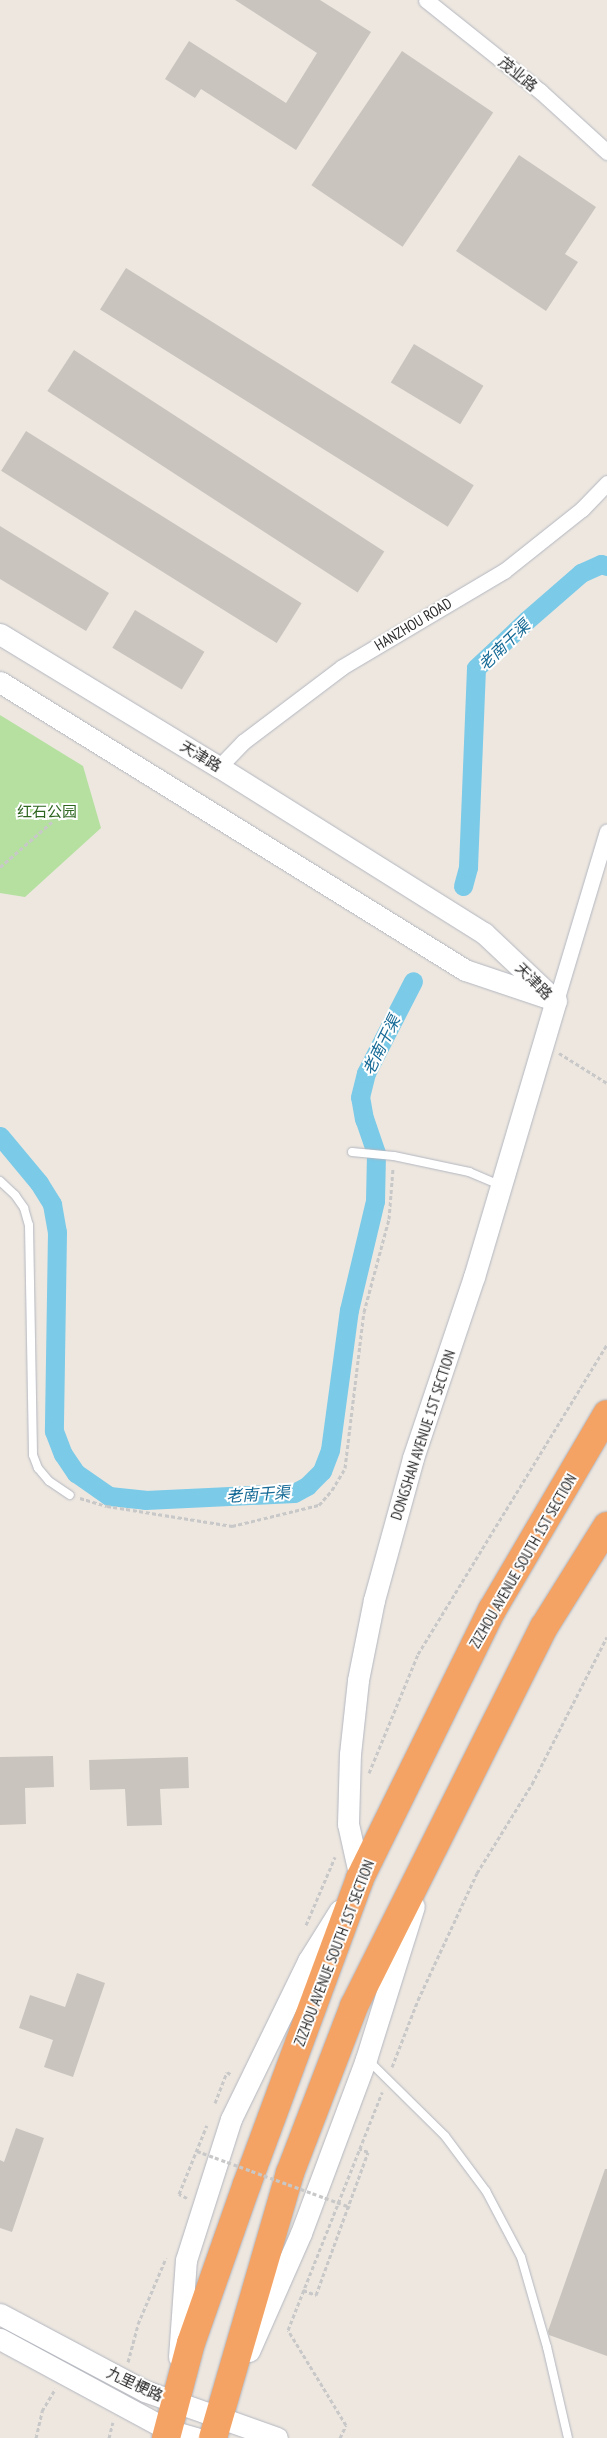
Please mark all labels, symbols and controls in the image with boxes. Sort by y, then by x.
street label: 茂业路 [495,53,541,95]
street label: HANZHOU ROAD [371,594,455,654]
water label: 老南干渠 [474,616,534,674]
street label: 天津路 [177,737,225,775]
park label: 红石公园 [17,803,77,821]
street label: 天津路 [512,959,556,1003]
water label: 老南干渠 [358,1012,404,1078]
street label: DONGSHAN AVENUE 1ST SECTION [387,1347,459,1523]
street label: ZIZHOU AVENUE SOUTH 1ST SECTION [466,1470,580,1652]
water label: 老南干渠 [225,1482,291,1506]
street label: ZIZHOU AVENUE SOUTH 1ST SECTION [290,1857,378,2049]
street label: 九里梗路 [104,2363,166,2405]

